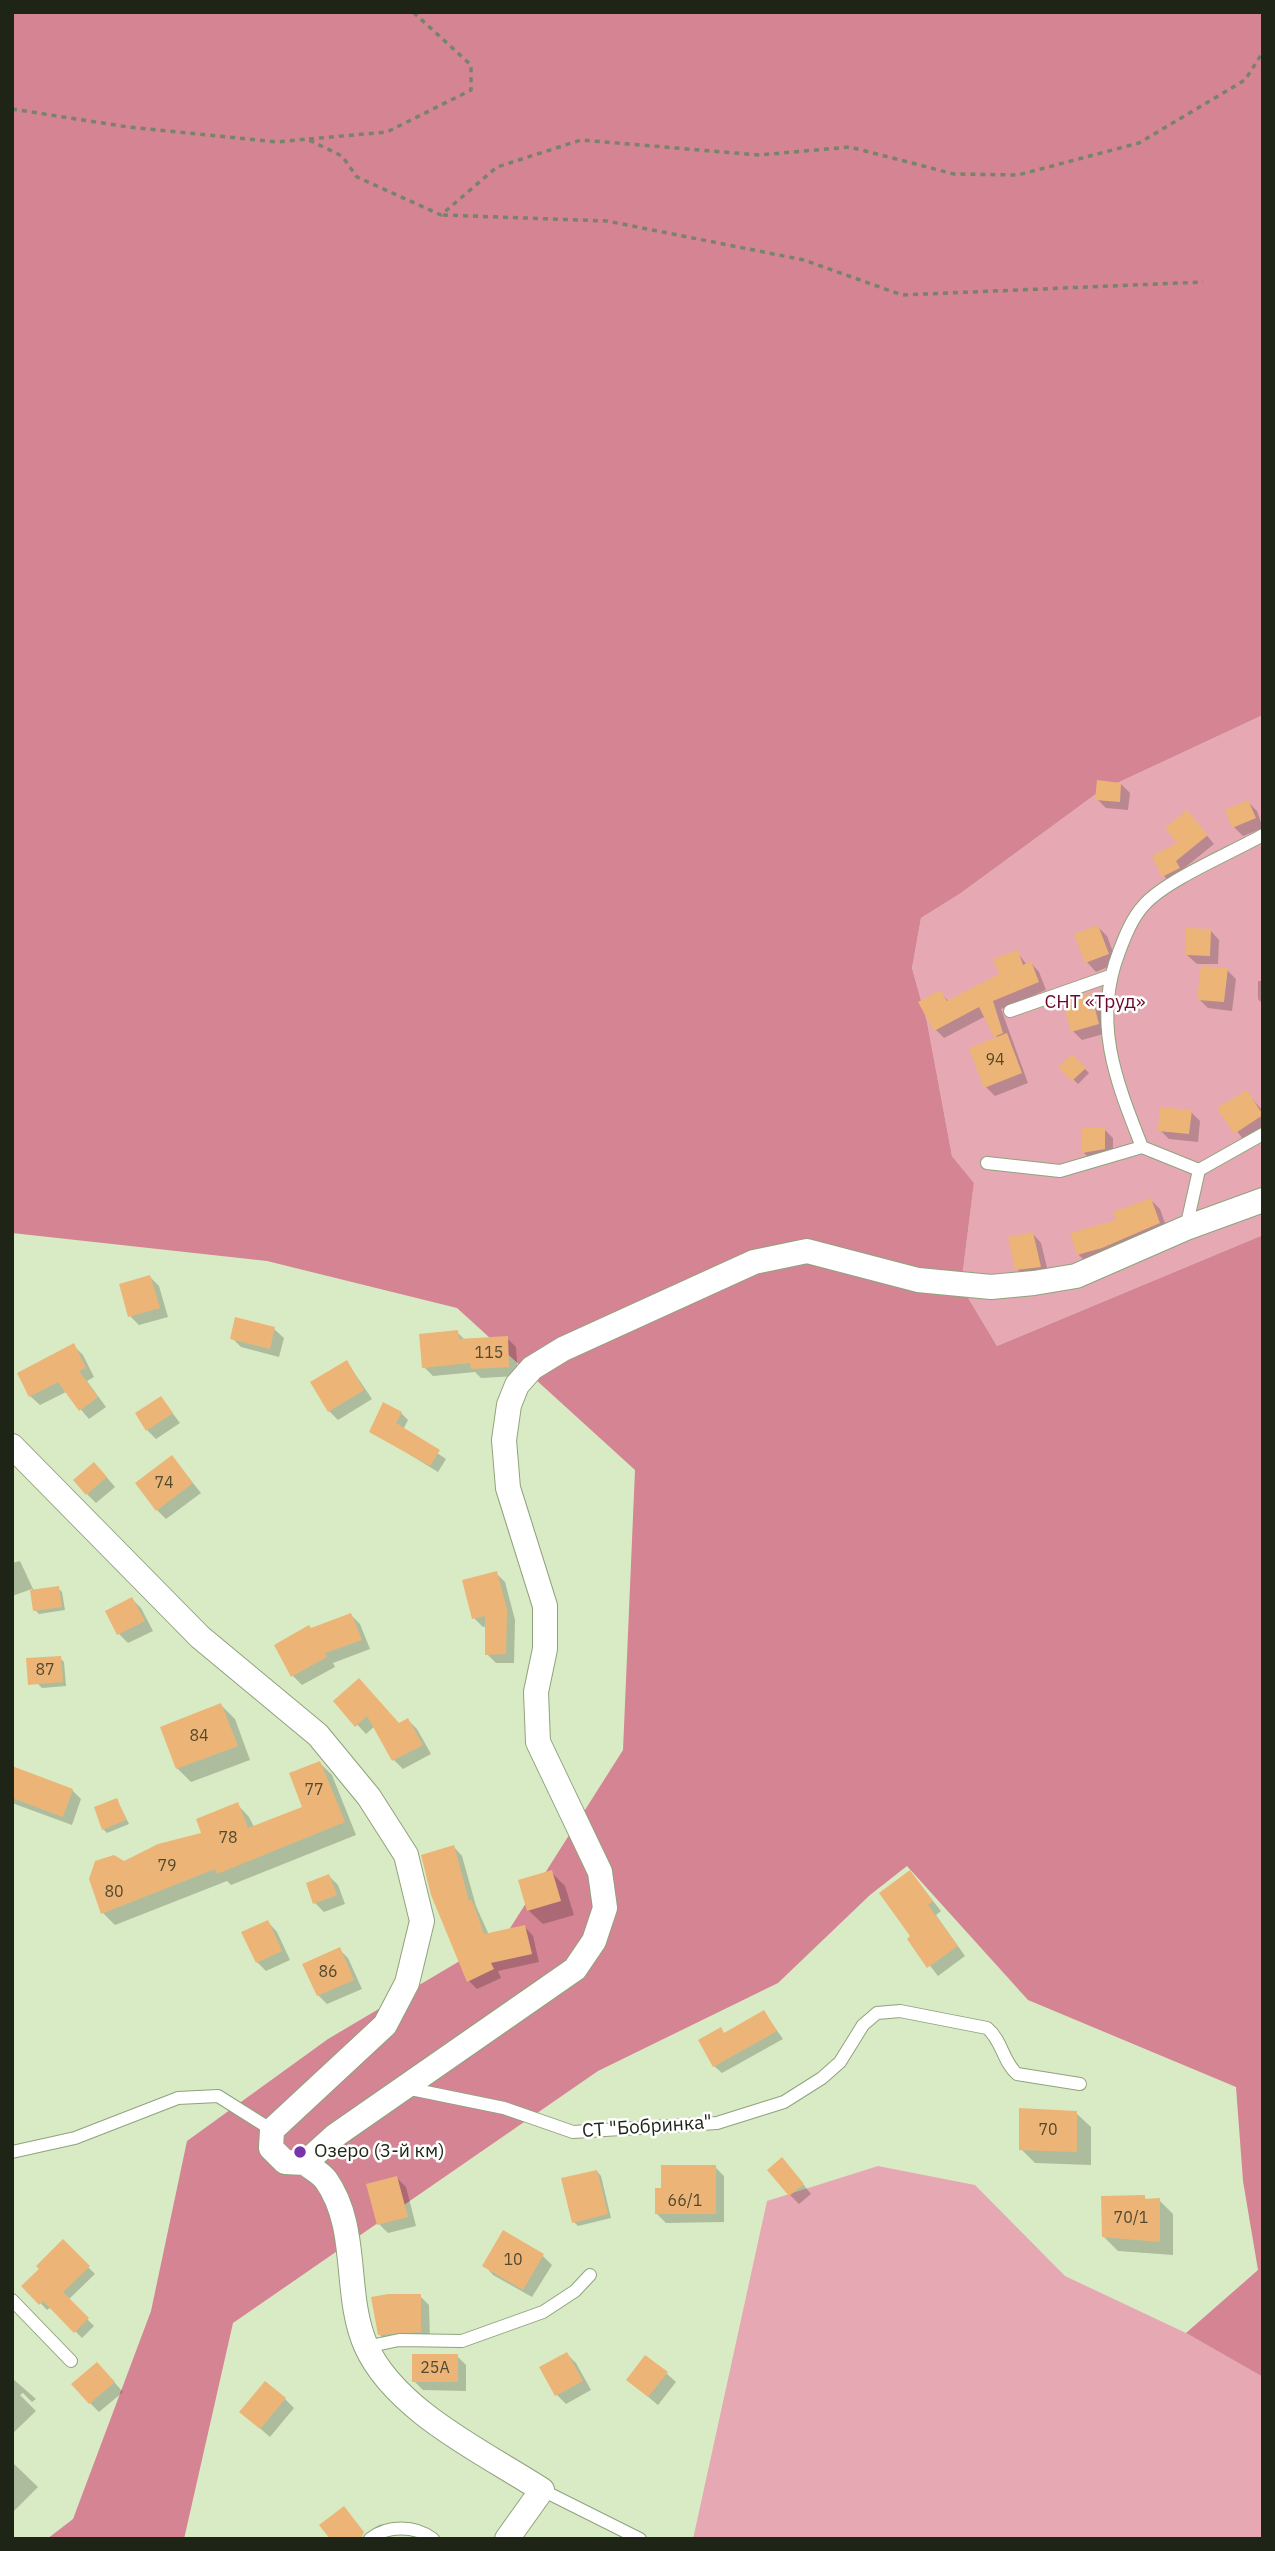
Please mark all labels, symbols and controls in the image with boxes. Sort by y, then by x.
park label: СНТ «Труд» [1045,992,1145,1014]
house number: 94 [985,1050,1005,1070]
house number: 115 [475,1343,503,1363]
house number: 74 [154,1473,174,1493]
house number: 87 [35,1660,55,1680]
house number: 84 [189,1726,209,1746]
house number: 77 [304,1780,324,1800]
house number: 78 [218,1828,238,1848]
house number: 79 [157,1856,177,1876]
house number: 80 [104,1882,124,1902]
house number: 86 [318,1962,338,1982]
street label: СТ "Бобринка" [581,2111,713,2143]
house number: 70 [1038,2120,1058,2140]
place label: Озеро (3-й км) [314,2141,445,2163]
marker: Озеро (3-й км) [292,2144,308,2160]
house number: 66/1 [668,2191,702,2211]
house number: 70/1 [1114,2208,1148,2228]
house number: 10 [503,2250,523,2270]
house number: 25А [420,2358,450,2378]

